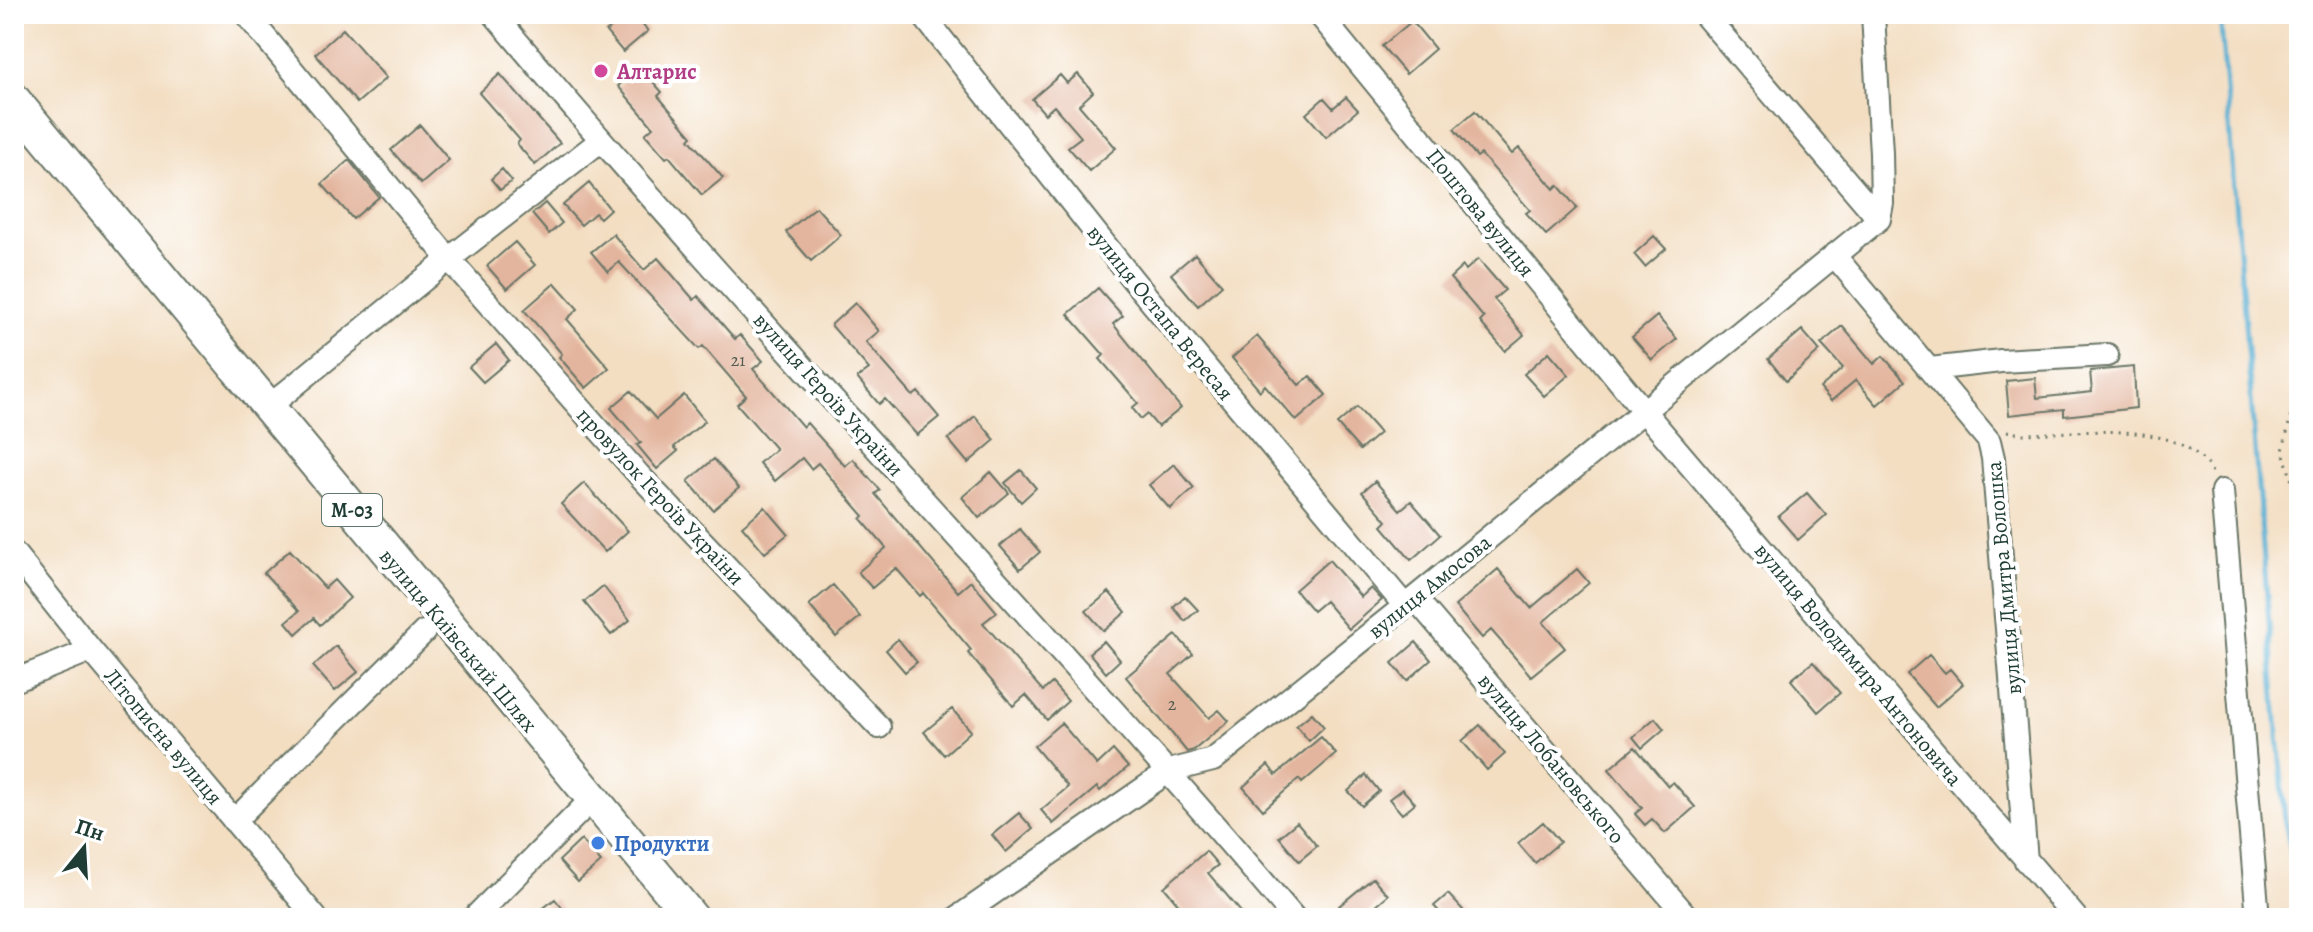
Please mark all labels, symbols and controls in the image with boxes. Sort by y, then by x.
place label: Алтарис [616,57,697,87]
marker: Алтарис [592,62,610,80]
street label: Поштова вулиця [1419,142,1541,283]
street label: вулиця Остапа Вересая [1080,219,1240,407]
street label: вулиця Героїв України [746,306,910,483]
house number: 21 [731,348,745,372]
street label: провулок Героїв України [570,401,751,592]
street label: вулиця Дмитра Волошка [1979,459,2029,696]
road number: М-03 [322,494,382,526]
street label: вулиця Амосова [1362,527,1498,646]
street label: вулиця Володимира Антоновича [1747,537,1970,793]
street label: вулиця Київський Шлях [372,542,544,739]
street label: Літописна вулиця [97,662,230,812]
street label: вулиця Лобановського [1471,667,1632,850]
house number: 2 [1168,692,1177,716]
north arrow [44,808,124,888]
text: Пн [72,811,108,849]
place label: Продукти [614,829,709,859]
marker: Продукти [589,834,607,852]

